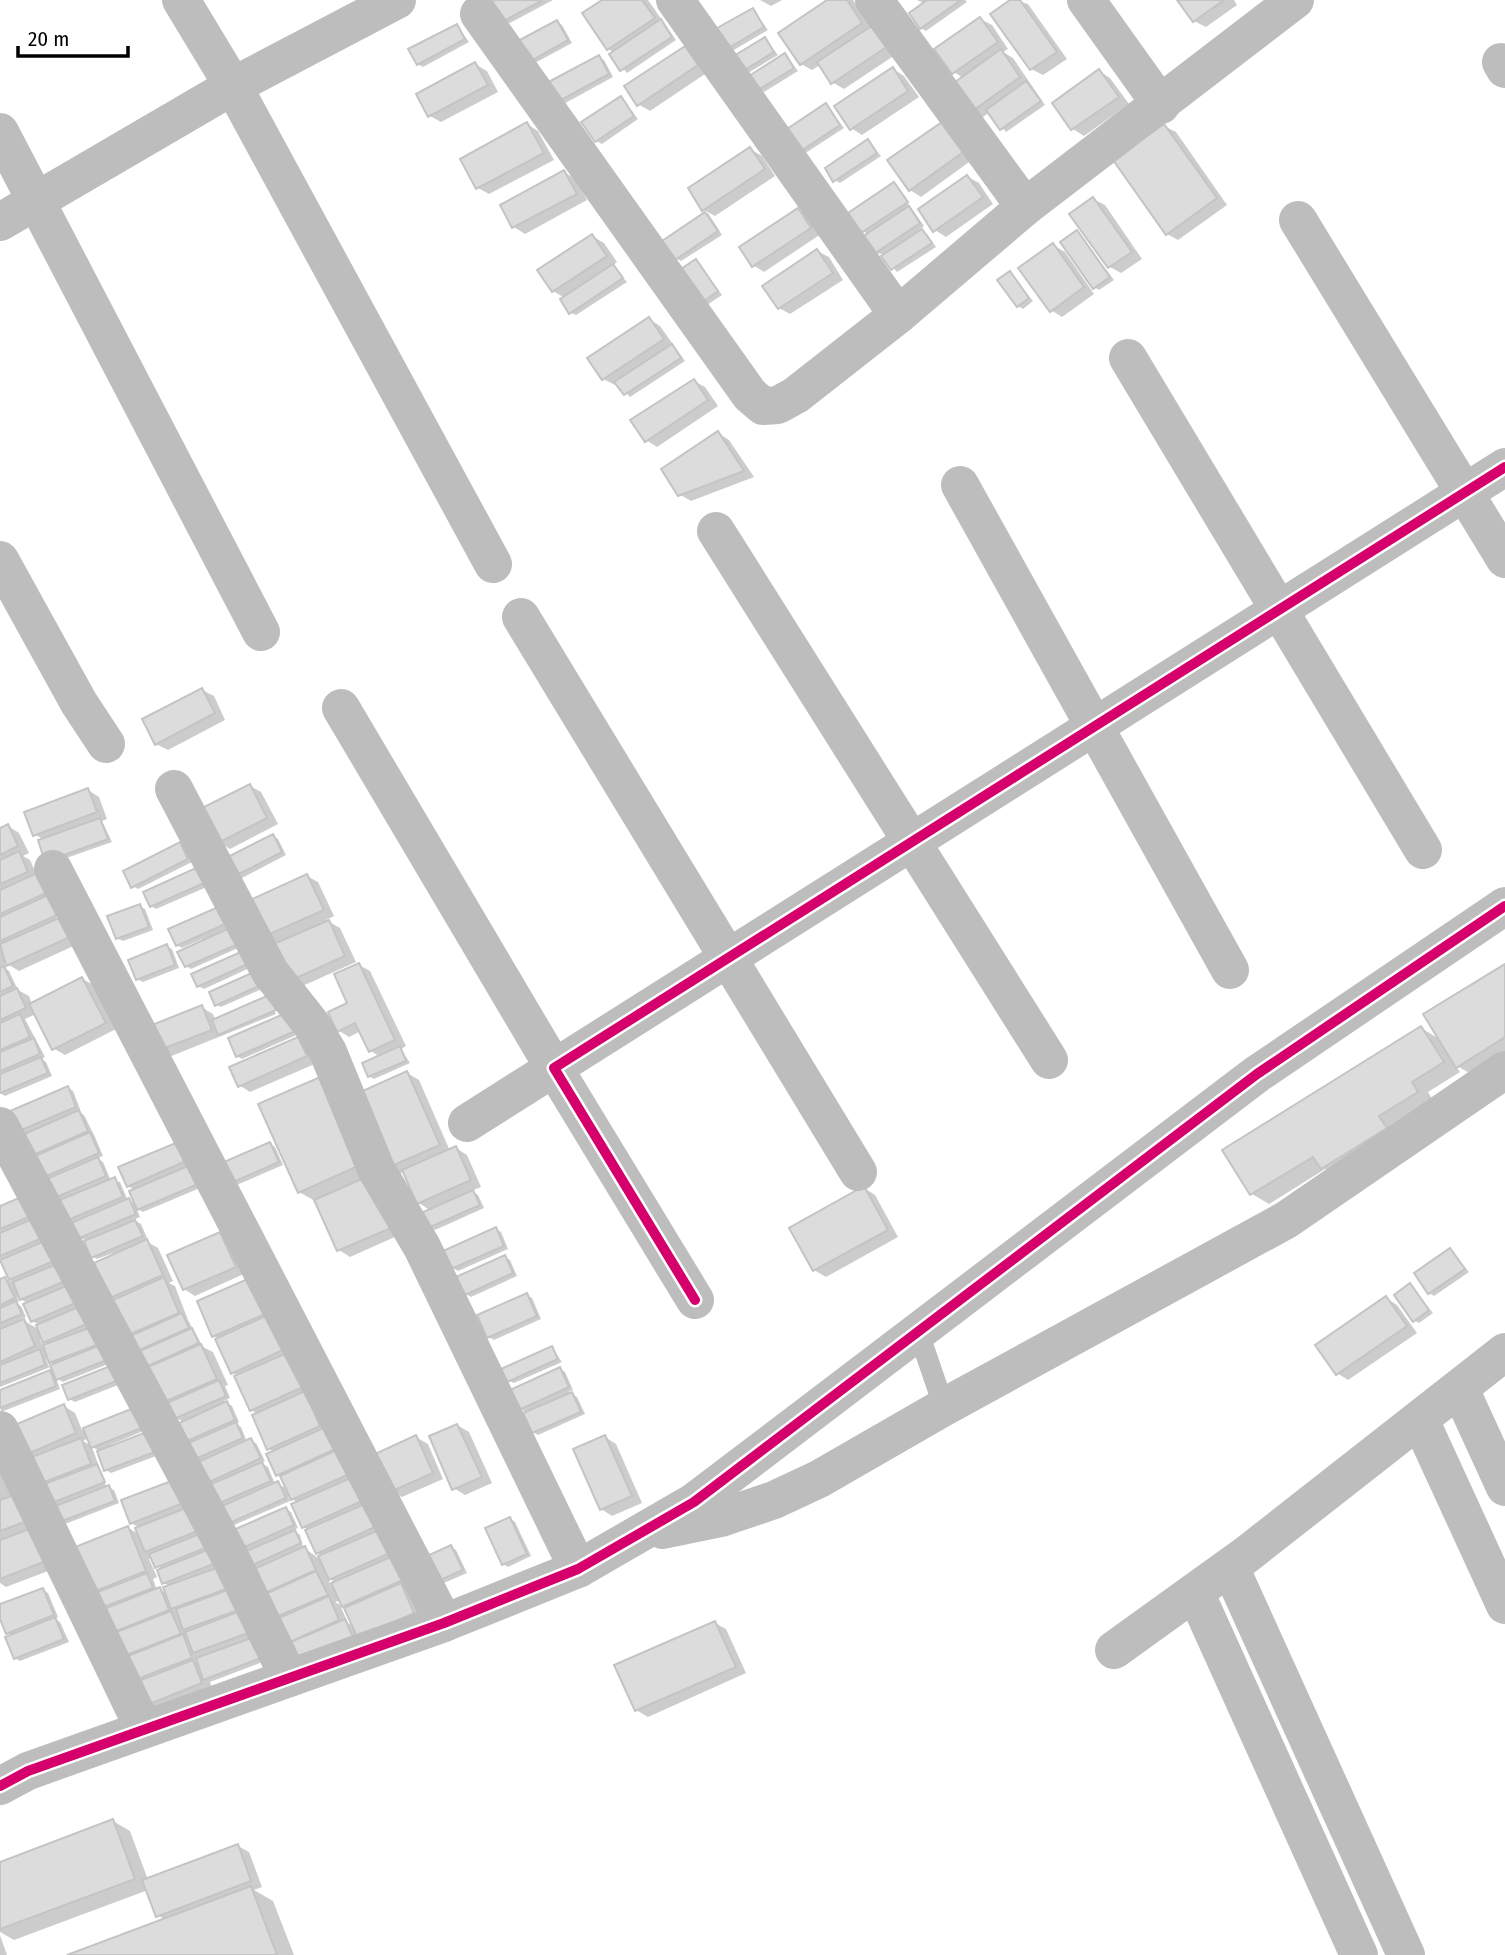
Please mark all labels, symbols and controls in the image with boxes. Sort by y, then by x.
scale bar [18,14,128,58]
text: 20 m [28,26,69,52]

